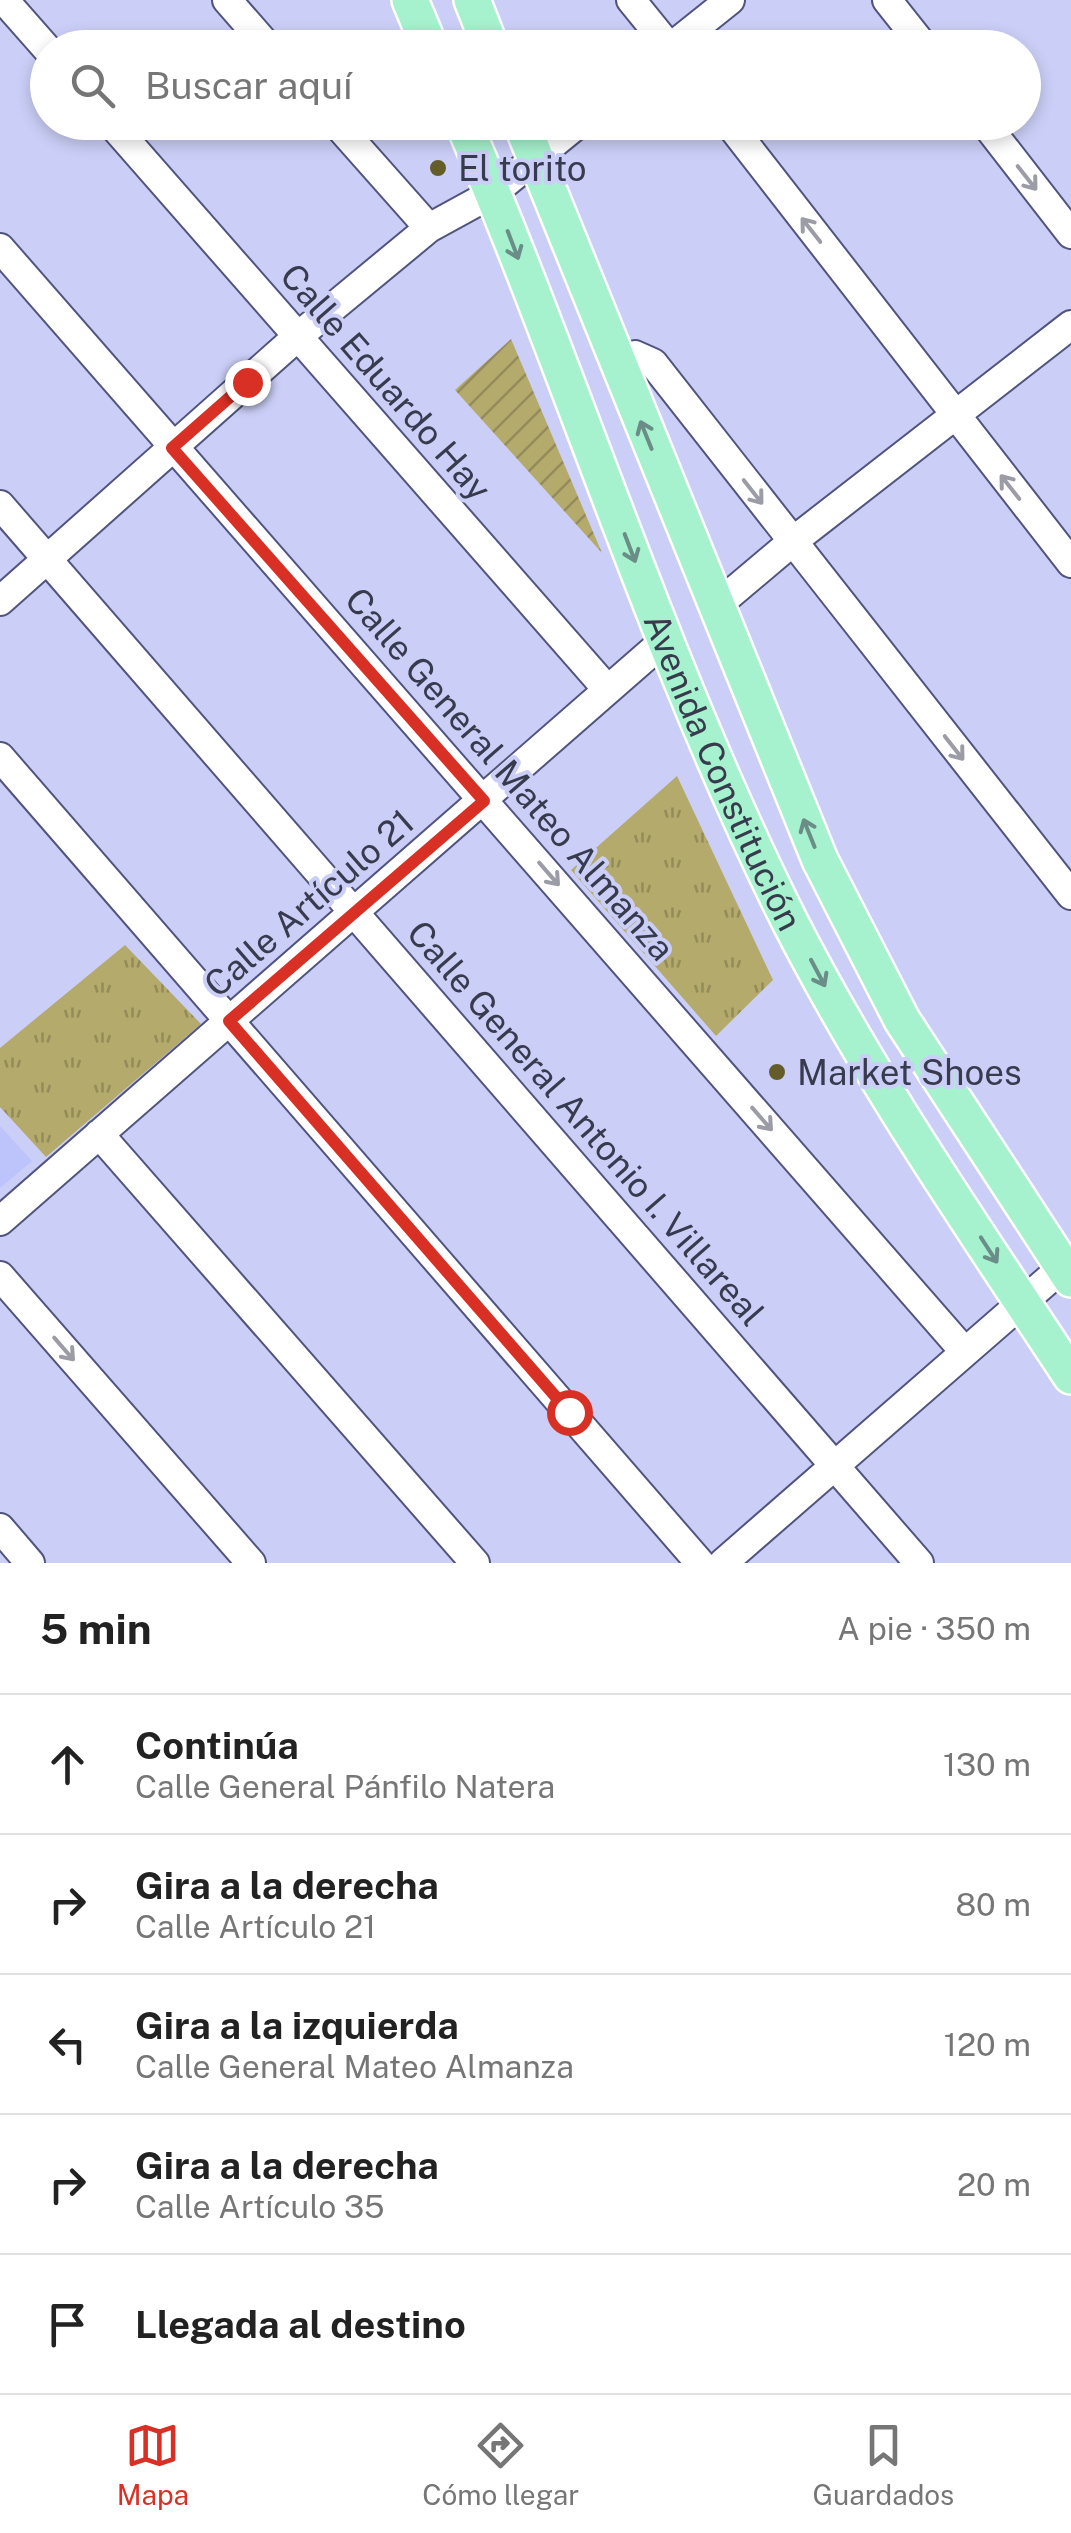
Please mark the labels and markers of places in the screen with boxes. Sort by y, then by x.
place label: El torito [458,148,587,189]
marker: El torito [427,157,449,179]
place label: Market Shoes [797,1052,1022,1093]
marker: Market Shoes [766,1061,788,1083]

